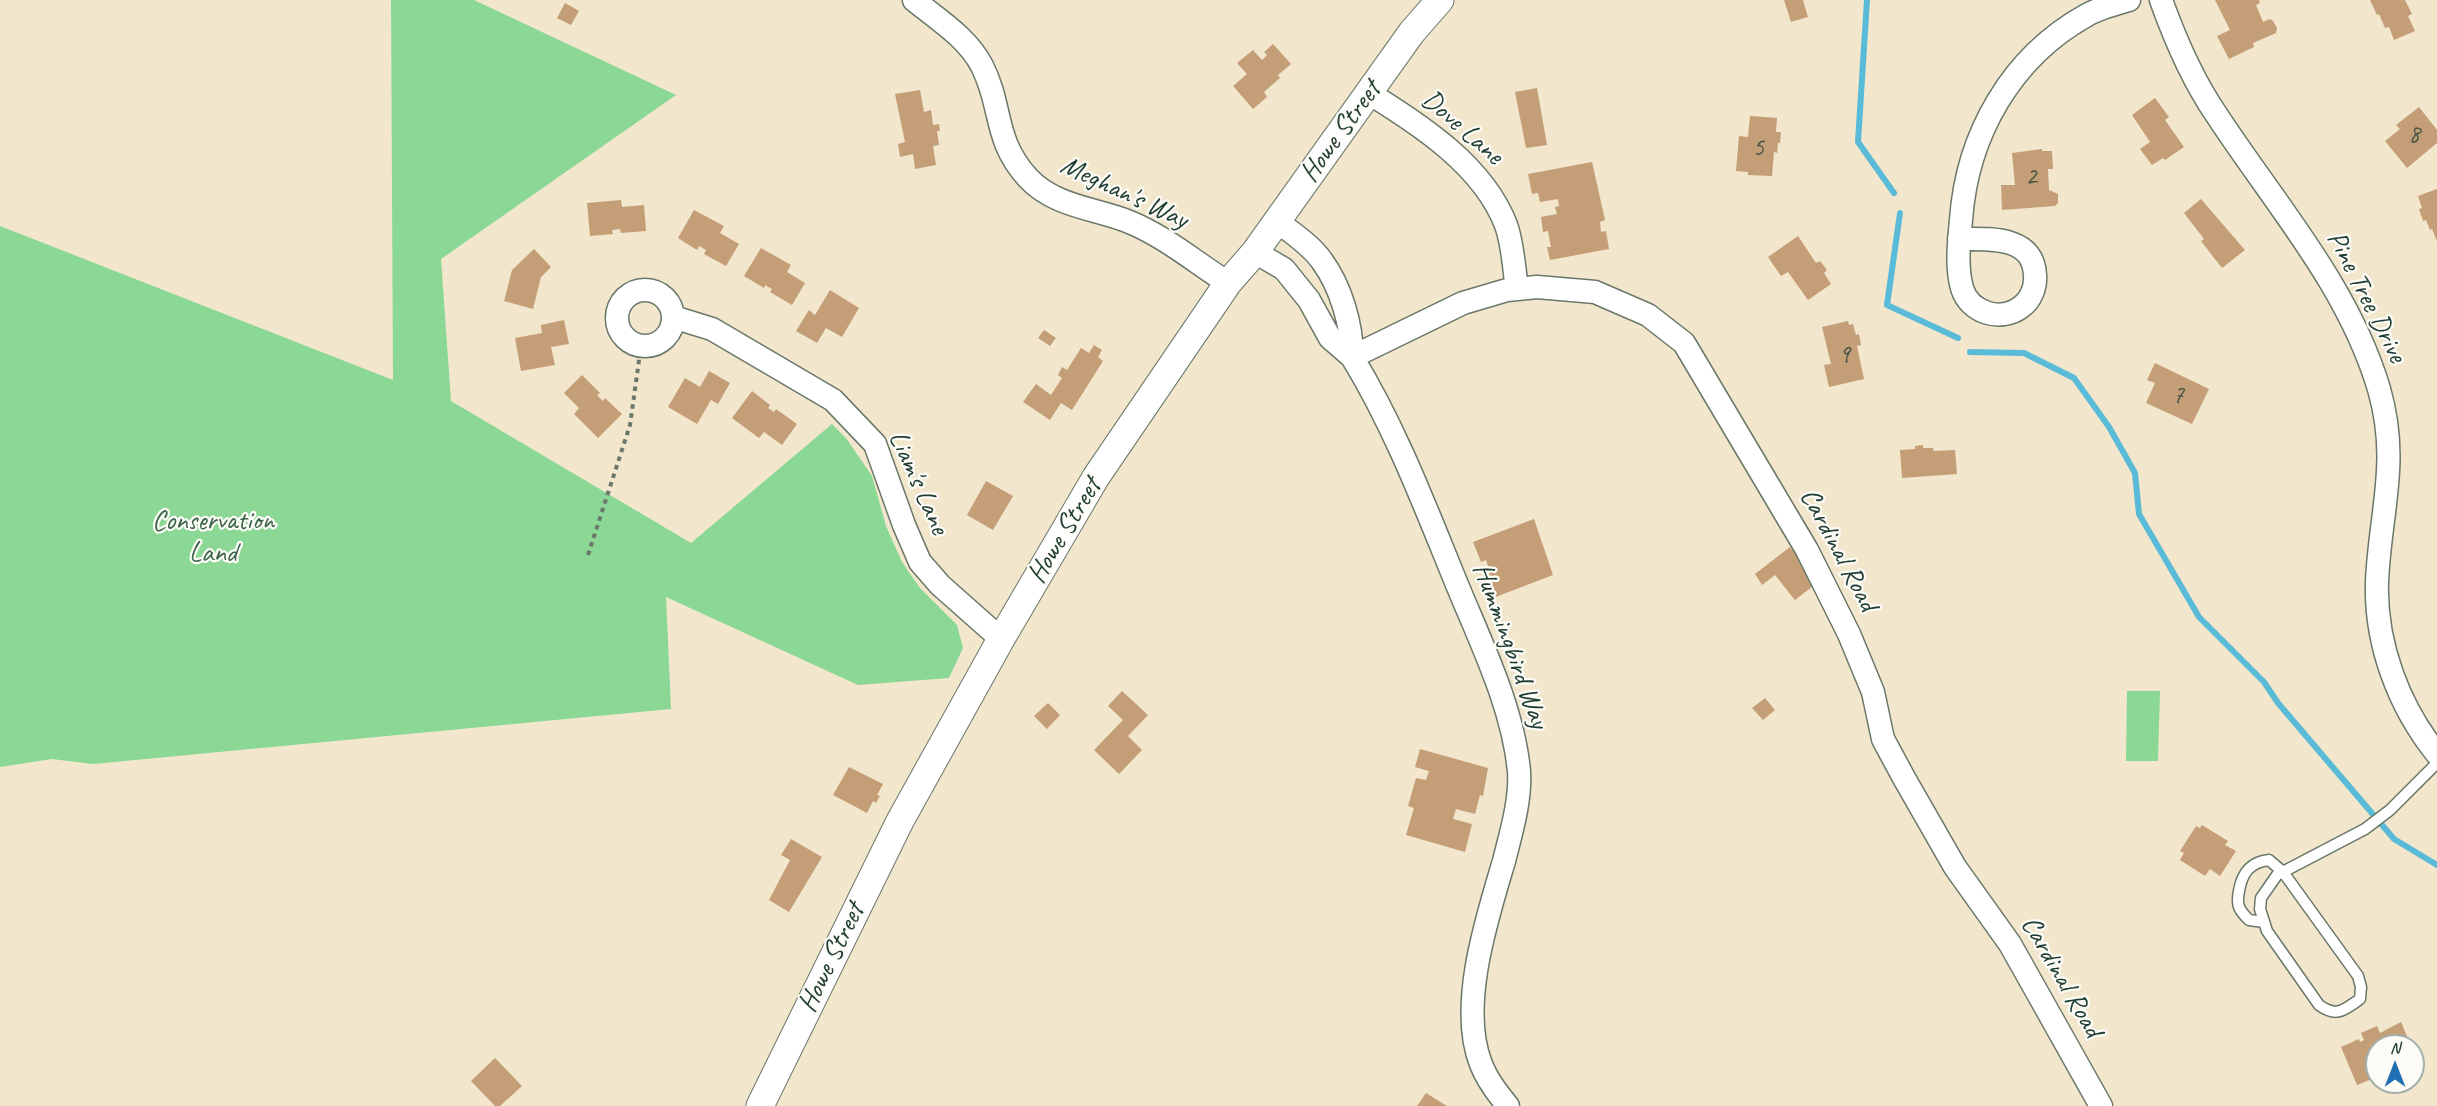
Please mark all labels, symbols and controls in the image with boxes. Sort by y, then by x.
street label: Howe Street [1293,75,1389,189]
street label: Dove Lane [1414,83,1510,173]
house number: 8 [2408,119,2420,151]
house number: 5 [1752,132,1764,164]
street label: Meghan's Way [1055,149,1193,237]
house number: 2 [2025,161,2037,193]
street label: Pine Tree Drive [2319,226,2413,368]
house number: 9 [1838,339,1850,371]
house number: 7 [2172,380,2184,412]
street label: Liam's Lane [880,426,956,540]
street label: Howe Street [1021,472,1109,590]
street label: Cardinal Road [1792,483,1884,617]
park label: Conservation Land [152,505,274,571]
street label: Hummingbird Way [1465,559,1555,733]
street label: Howe Street [791,898,873,1018]
street label: Cardinal Road [2013,910,2109,1044]
north arrow [2365,1034,2425,1094]
text: N [2390,1038,2400,1058]

